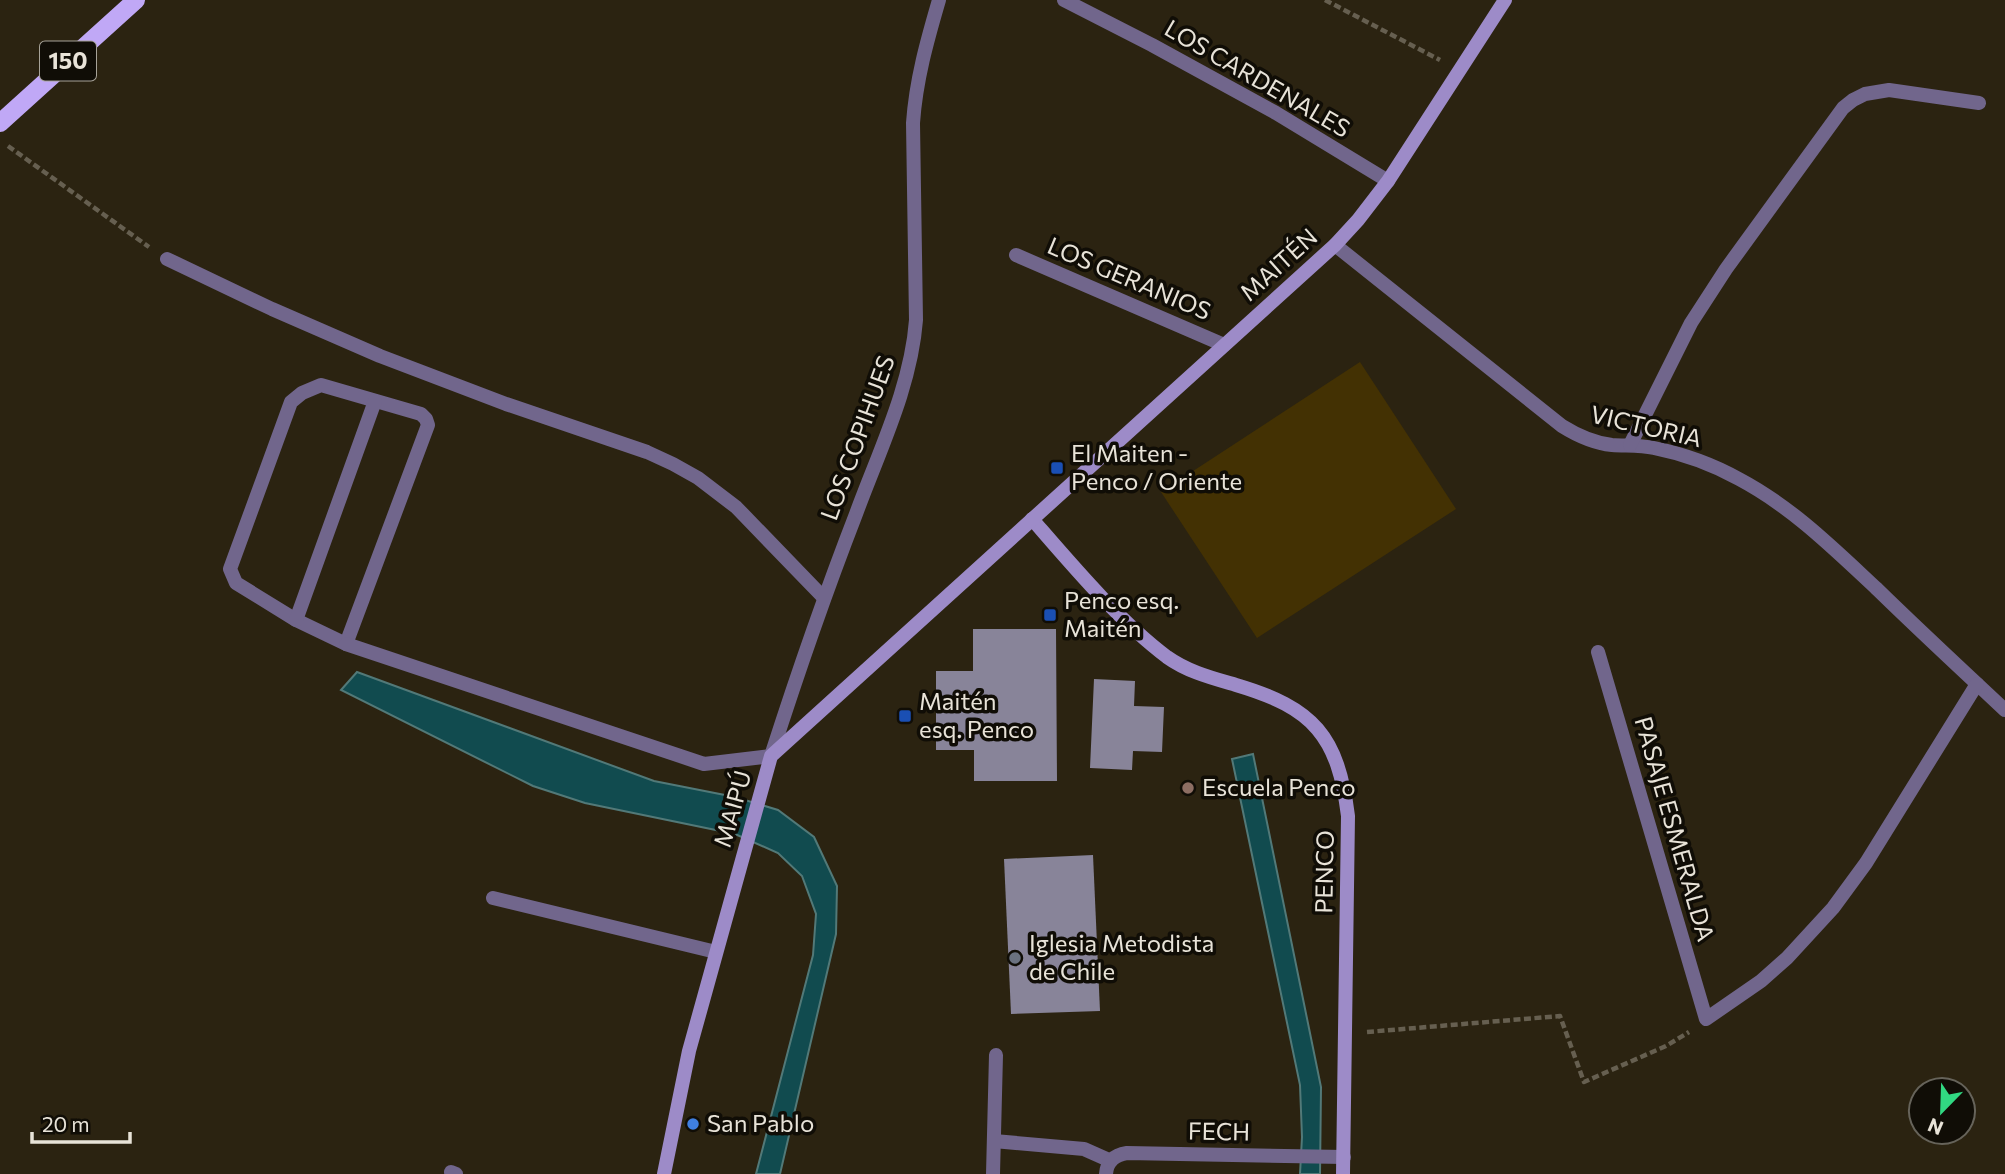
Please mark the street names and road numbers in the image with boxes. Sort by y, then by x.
street label: LOS CARDENALES [1160,13,1356,143]
road number: 150 [40,41,96,80]
street label: MAITÉN [1233,222,1323,306]
street label: LOS GERANIOS [1044,230,1216,325]
street label: LOS COPIHUES [813,351,900,524]
street label: VICTORIA [1588,399,1705,452]
street label: PASAJE ESMERALDA [1629,713,1721,944]
street label: MAIPÚ [707,767,756,850]
street label: PENCO [1308,830,1339,914]
street label: FECH [1188,1115,1250,1146]

